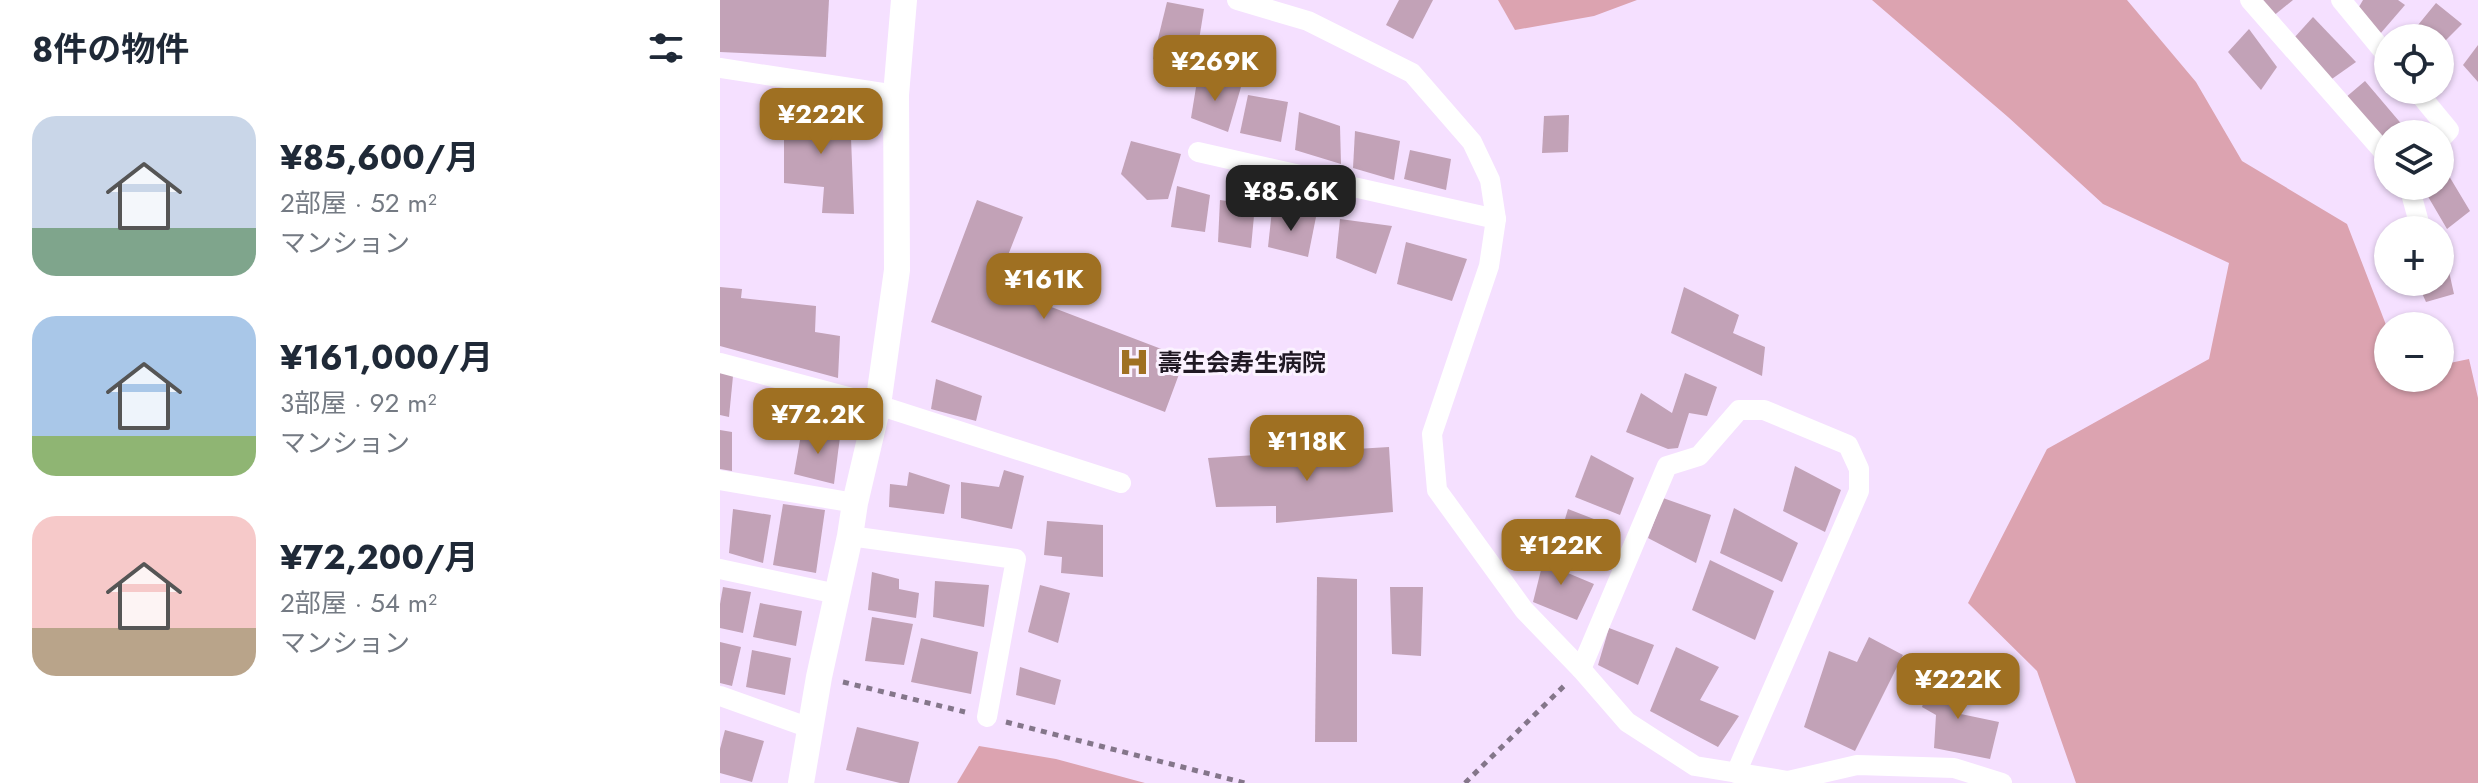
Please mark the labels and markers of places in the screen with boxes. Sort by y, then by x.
pin: ¥269K [1159,35,1271,103]
pin: ¥222K [765,88,877,156]
pin: ¥85.6K [1226,165,1356,233]
pin: ¥161K [988,253,1100,321]
hospital icon: 壽生会寿生病院 [1117,345,1151,379]
place label: 壽生会寿生病院 [1158,345,1326,380]
pin: ¥72.2K [753,388,883,456]
pin: ¥118K [1251,415,1363,483]
pin: ¥122K [1505,519,1617,587]
pin: ¥222K [1902,653,2014,721]

